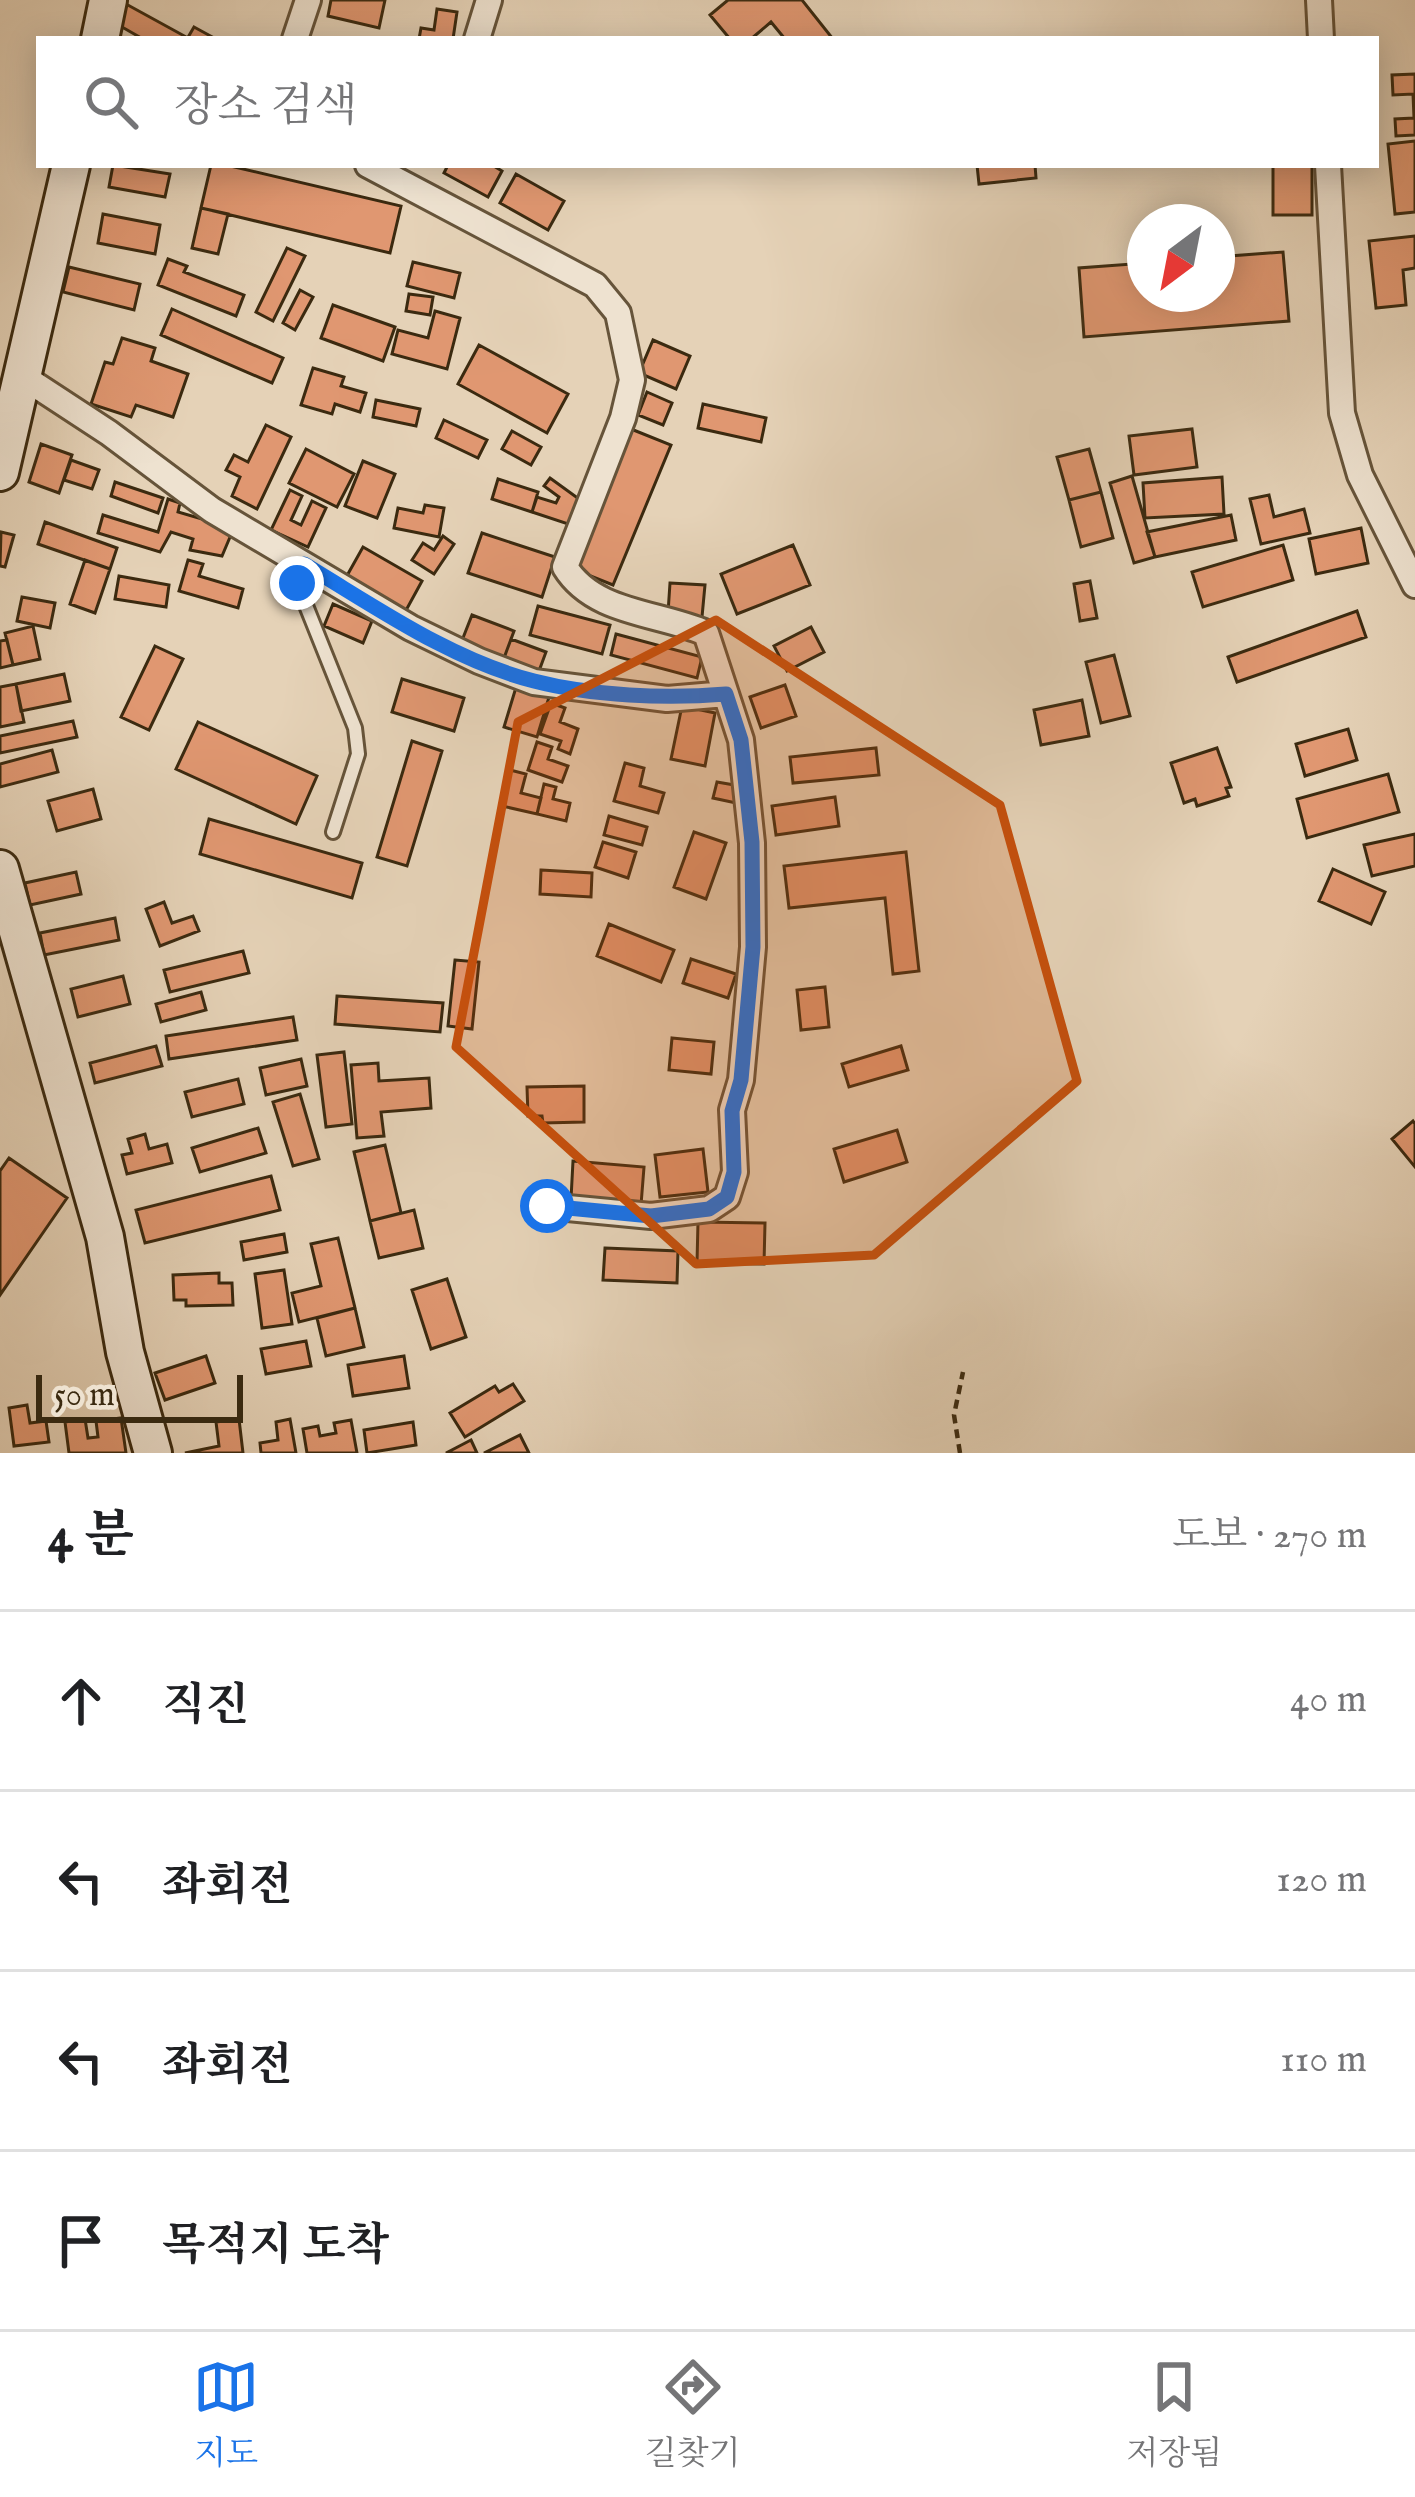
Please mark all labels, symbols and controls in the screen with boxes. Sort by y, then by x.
search box [36,36,1379,168]
icon: search [78,69,144,135]
text: 장소 검색 [174,79,358,136]
north arrow [1127,204,1235,312]
route end [270,556,324,610]
route start [520,1179,574,1233]
scale bar [36,1369,243,1422]
text: 50 m [54,1375,115,1417]
text: 4 분 [48,1505,133,1570]
text: 도보 · 270 m [1172,1512,1367,1561]
icon: ahead [48,1668,114,1734]
text: 40 m [1290,1676,1367,1725]
text: 직진 [162,1678,249,1735]
icon: left [48,1848,114,1914]
text: 120 m [1276,1856,1367,1905]
text: 좌회전 [162,1858,292,1915]
icon: left [48,2028,114,2094]
text: 110 m [1280,2036,1367,2085]
text: 좌회전 [162,2038,292,2095]
icon: arrive [48,2208,114,2274]
text: 목적지 도착 [162,2218,389,2275]
tab: 지도 [193,2354,259,2476]
tab: 길찾기 [645,2354,741,2476]
tab: 저장됨 [1126,2354,1222,2476]

